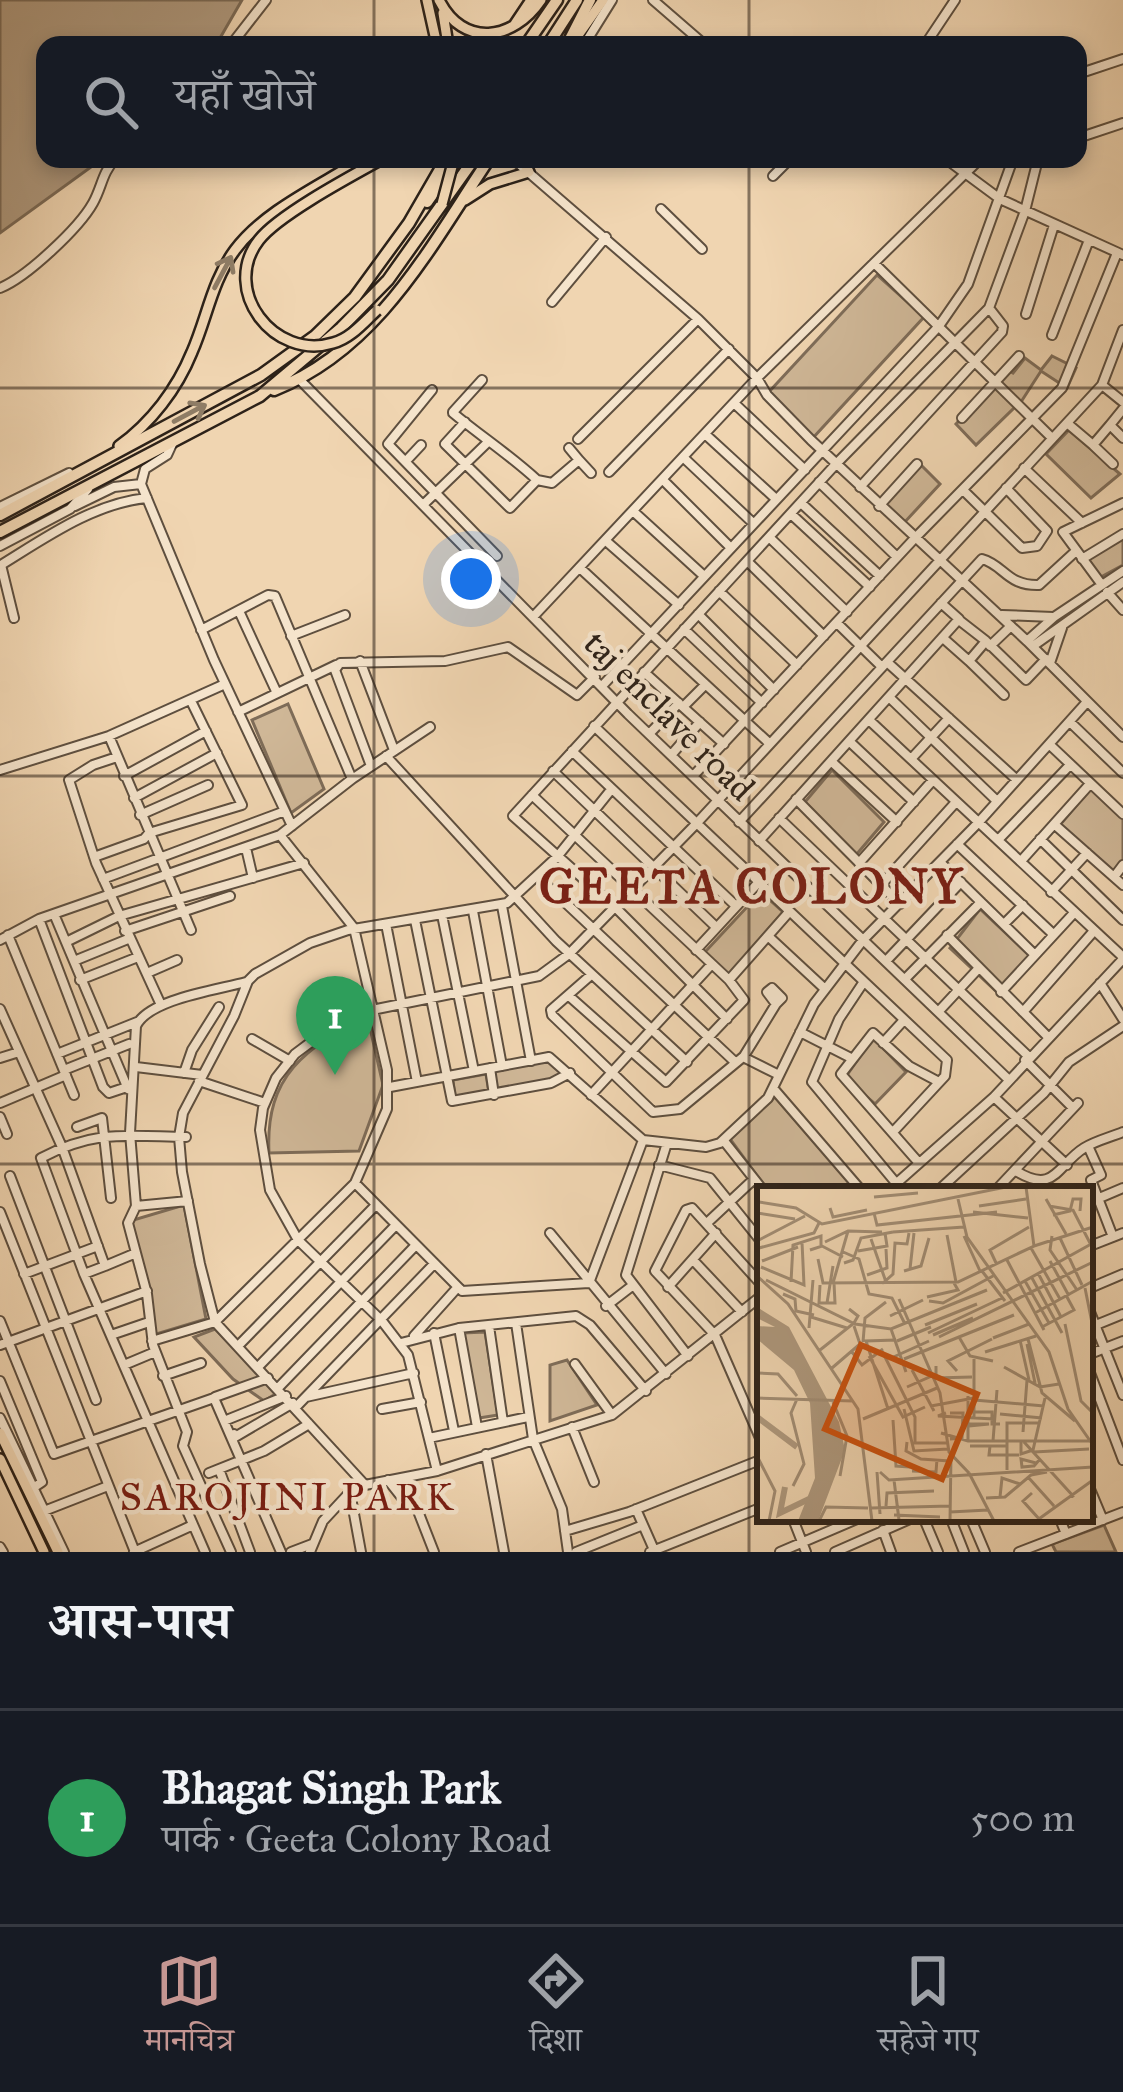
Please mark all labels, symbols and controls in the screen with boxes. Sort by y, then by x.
search box [36,36,1087,168]
text: यहाँ खोजें [174,67,315,122]
icon: search [78,69,144,135]
one-way arrow [212,256,235,291]
one-way arrow [172,400,207,423]
your location [441,549,501,609]
street label: taj enclave road [575,621,764,810]
district label: GEETA COLONY [539,857,965,916]
pin: 1 [296,976,374,1075]
inset map [757,1186,1093,1522]
district label: SAROJINI PARK [120,1473,456,1521]
text: आस-पास [48,1590,231,1652]
text: Bhagat Singh Park [162,1760,501,1815]
text: 1 [79,1794,95,1842]
text: 500 m [970,1794,1075,1842]
text: पार्क · Geeta Colony Road [162,1815,551,1863]
tab: मानचित्र [144,1948,234,2072]
tab: दिशा [523,1948,589,2072]
tab: सहेजे गए [878,1948,979,2072]

